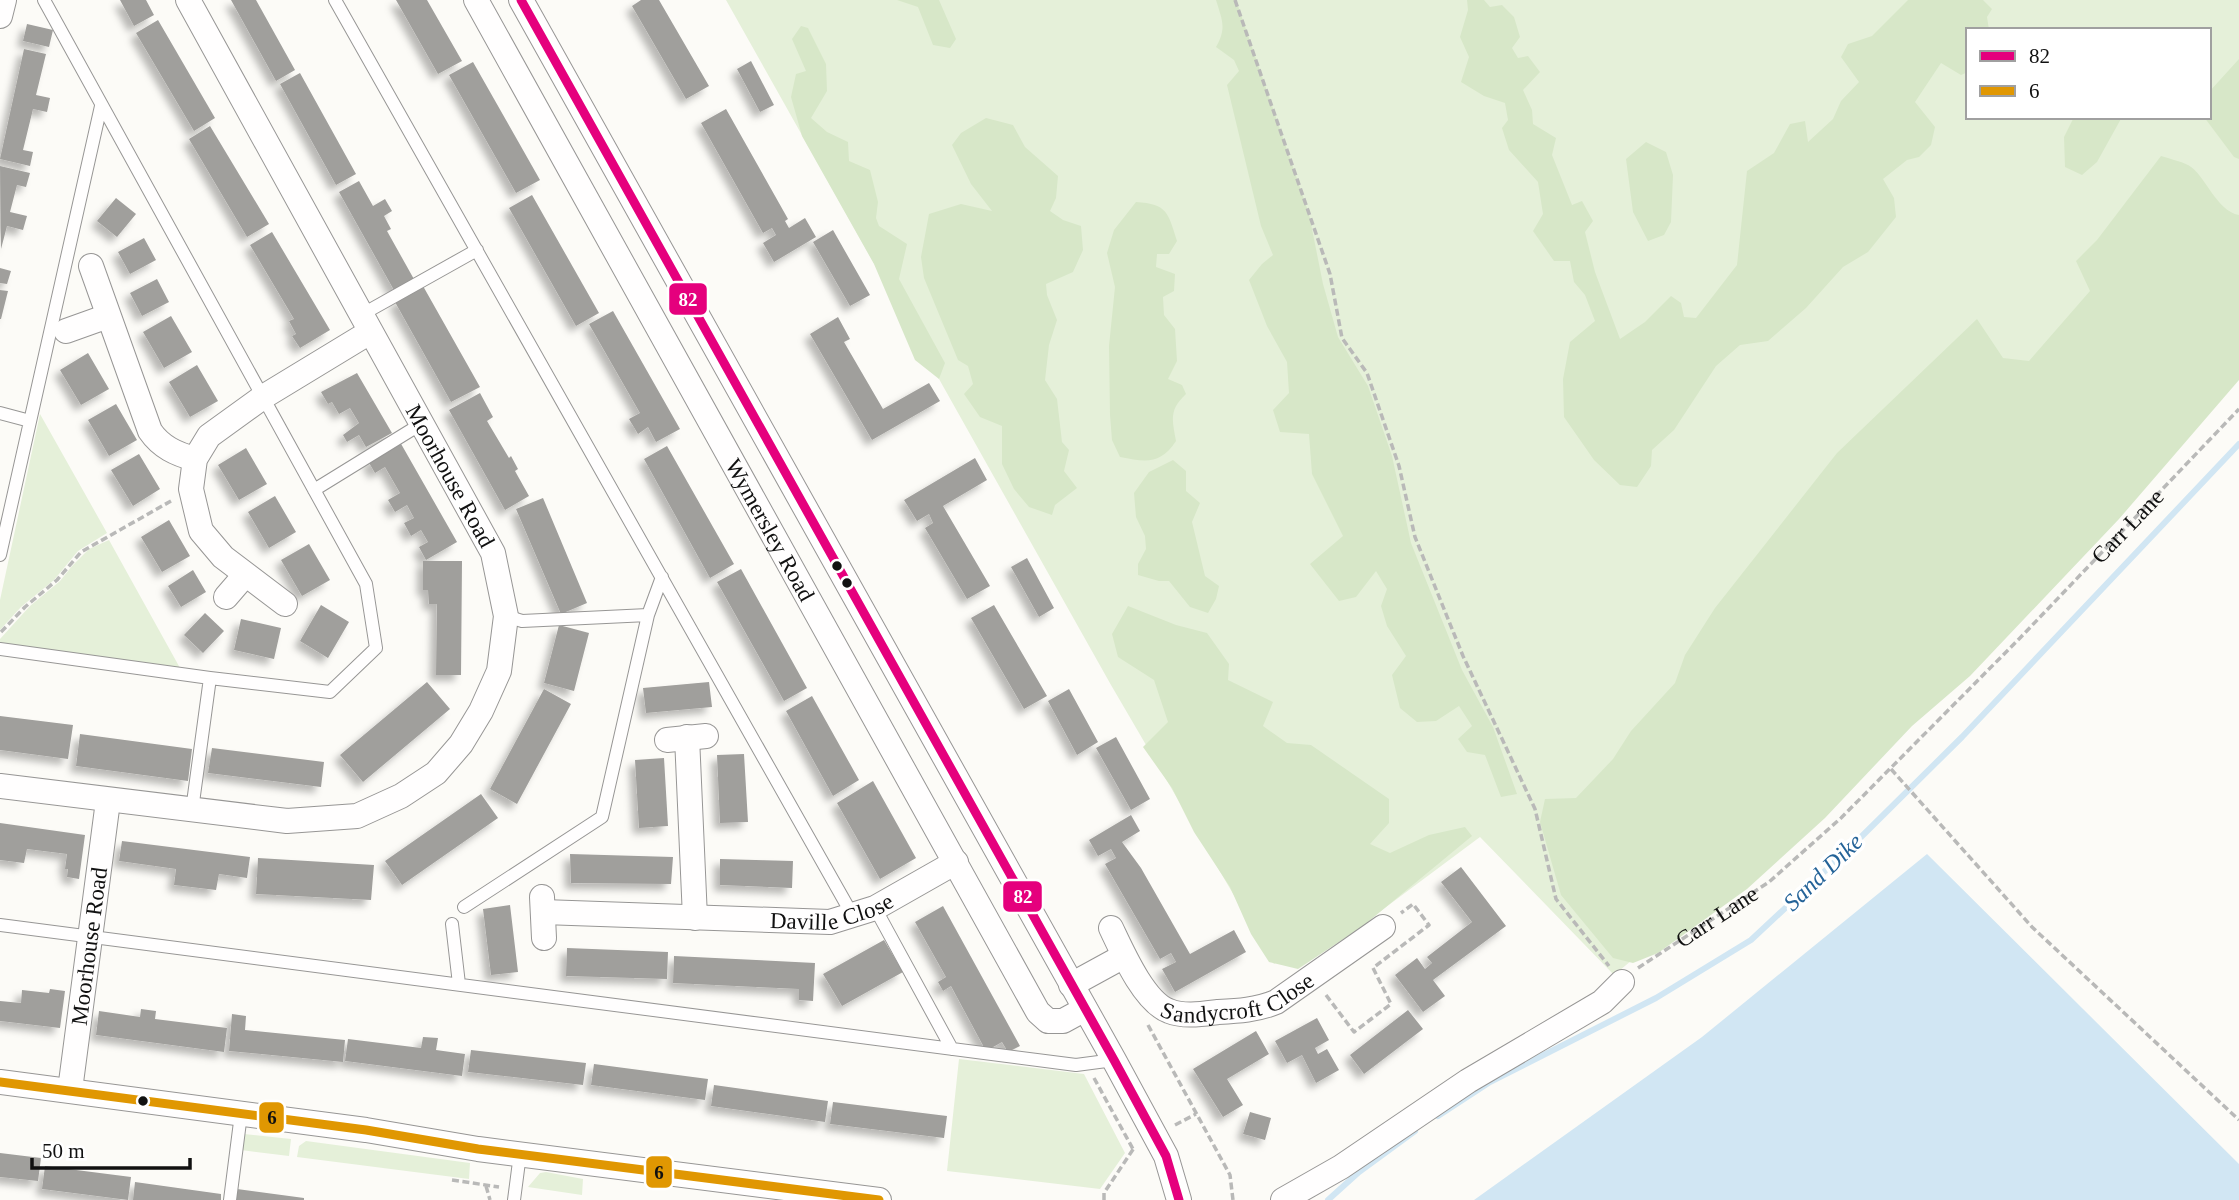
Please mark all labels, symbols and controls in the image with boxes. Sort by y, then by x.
legend [1966,28,2211,119]
text: 82 [2029,44,2050,68]
text: 6 [2029,79,2040,103]
line badge: 82 [668,282,708,316]
text: 82 [679,289,698,310]
street label: Moorhouse Road [401,400,500,552]
street label: Wymersley Road [721,454,820,606]
street label: Carr Lane [2086,484,2168,568]
unlabelled marker [830,559,844,573]
unlabelled marker [840,576,854,590]
water label: Sand Dike [1778,828,1868,916]
street label: Moorhouse Road [66,865,112,1027]
line badge: 82 [1002,880,1043,913]
street label: Carr Lane [1671,881,1762,952]
text: 82 [1014,886,1033,907]
street label: Daville Close [769,888,897,935]
street label: Sandycroft Close [1157,967,1318,1027]
unlabelled marker [136,1094,150,1108]
line badge: 6 [258,1101,285,1134]
text: 6 [267,1107,277,1128]
scale bar [32,1126,189,1170]
text: 50 m [42,1139,85,1163]
line badge: 6 [645,1155,673,1189]
text: 6 [654,1162,664,1183]

